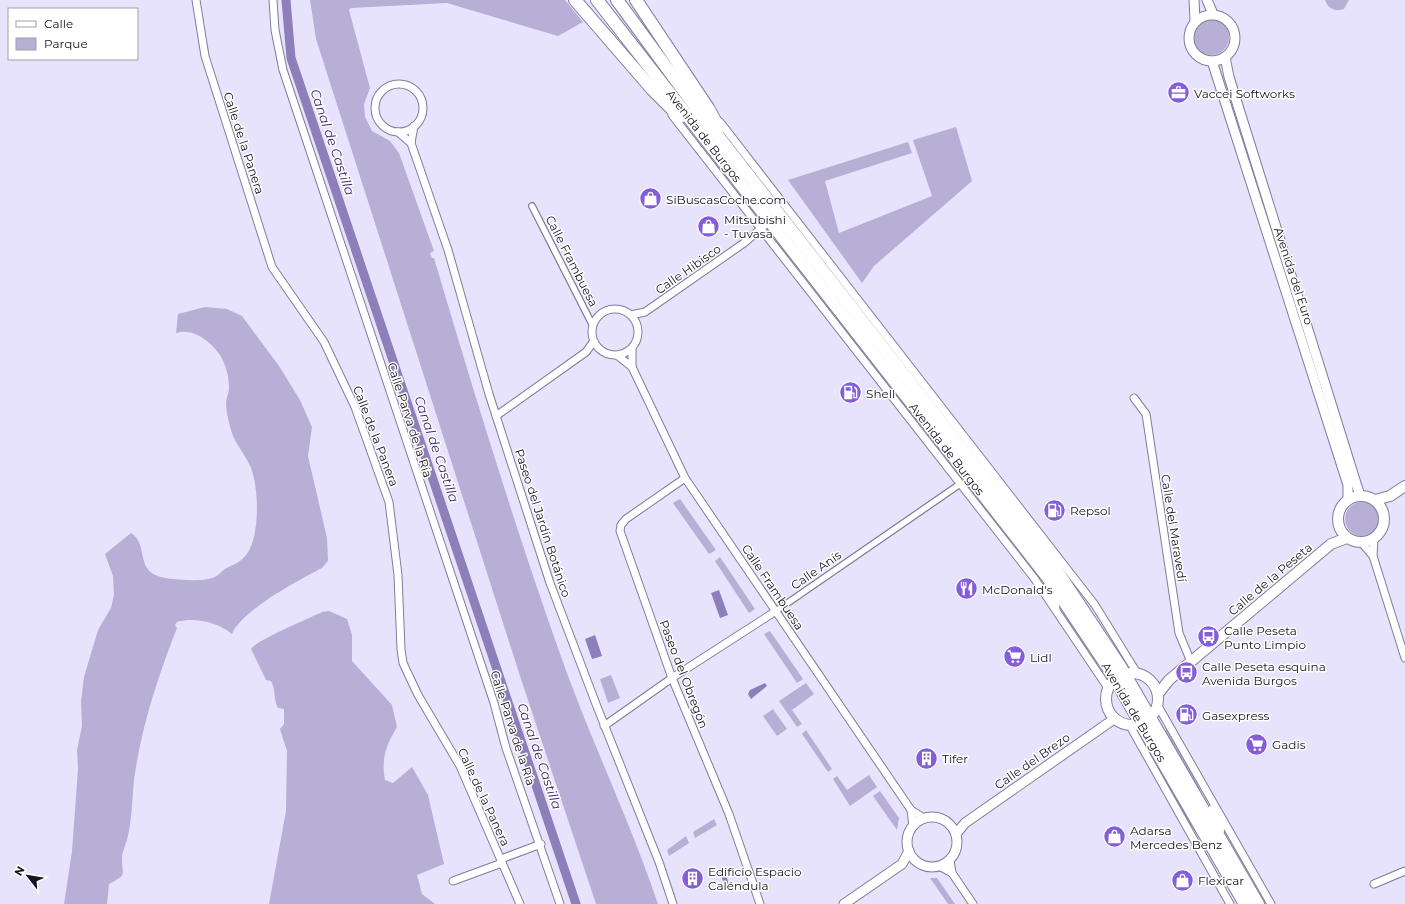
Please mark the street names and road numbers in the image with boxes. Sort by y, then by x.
street label: Avenida de Burgos [663,87,745,185]
street label: Calle de la Panera [220,90,268,196]
street label: Calle Frambuesa [543,213,601,309]
street label: Avenida del Euro [1271,225,1317,327]
street label: Calle Hibisco [652,241,724,297]
street label: Calle Parva de la Ría [384,360,436,480]
street label: Calle de la Panera [350,384,402,488]
street label: Avenida de Burgos [906,400,988,498]
street label: Paseo del Jardín Botánico [512,447,574,599]
street label: Calle del Maravedí [1158,473,1190,584]
street label: Calle de la Peseta [1225,540,1315,618]
street label: Calle Frambuesa [739,541,807,633]
street label: Calle Anís [788,547,844,593]
street label: Paseo del Obregón [656,618,712,730]
street label: Avenida de Burgos [1098,660,1170,765]
street label: Calle Parva de la Ría [487,668,539,788]
street label: Calle del Brezo [991,729,1073,793]
street label: Calle de la Panera [455,746,513,848]

